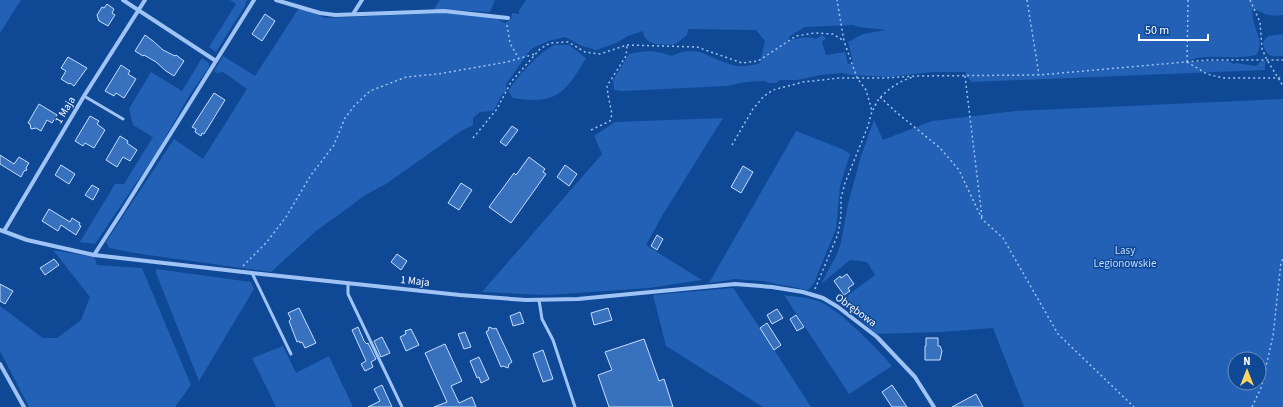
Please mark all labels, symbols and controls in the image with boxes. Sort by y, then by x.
scale bar [1139,16,1208,42]
text: 50 m [1145,22,1169,39]
street label: 1 Maja [51,94,79,126]
park label: Lasy Legionowskie [1094,243,1157,271]
street label: 1 Maja [400,272,430,290]
street label: Obrębowa [832,290,880,330]
north arrow [1227,351,1267,391]
text: N [1243,354,1251,369]

